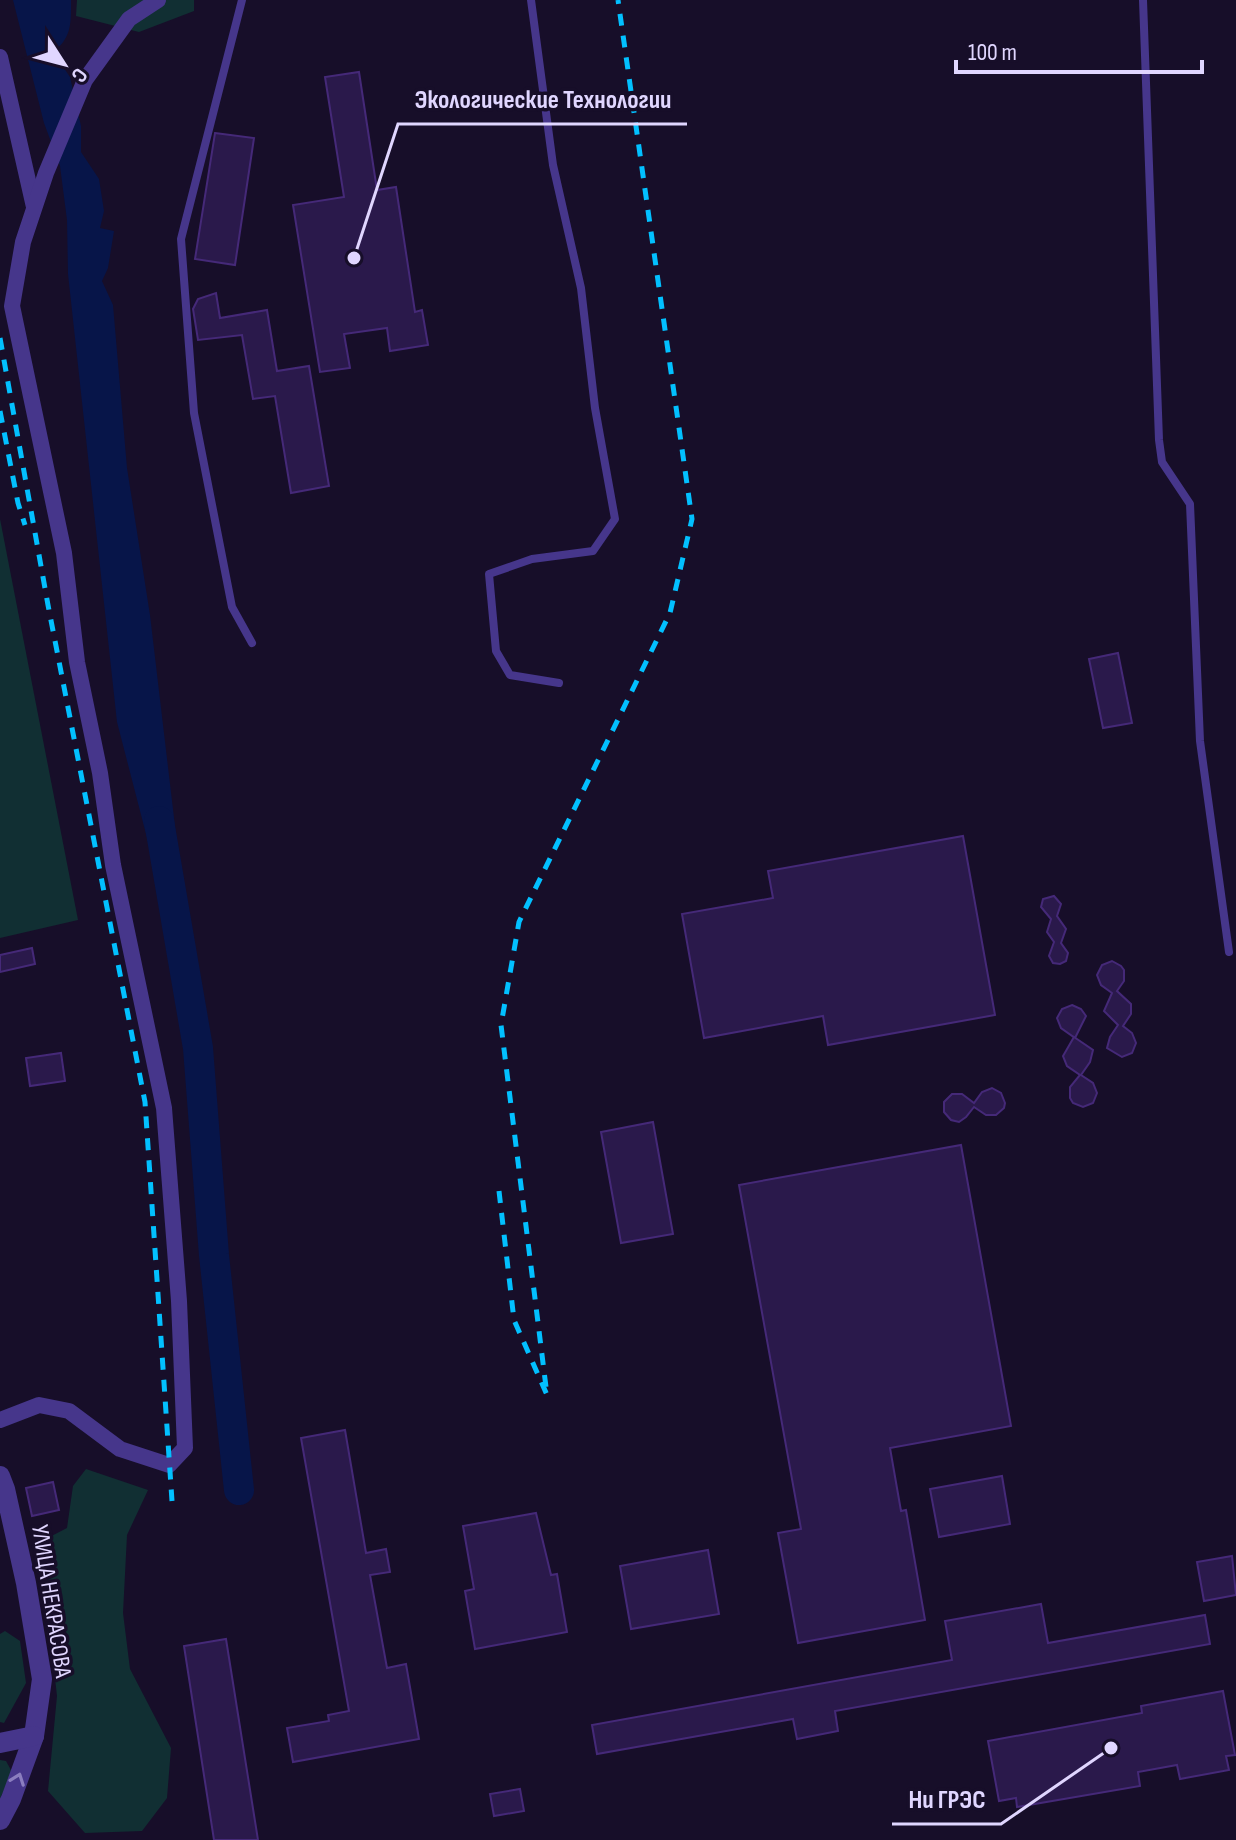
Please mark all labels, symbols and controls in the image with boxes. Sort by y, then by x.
north arrow [24,24,104,104]
scale bar [956,24,1202,74]
text: 100 m [968,38,1017,67]
text: С [65,62,93,87]
callout: Экологические Технологии [398,74,687,124]
text: Экологические Технологии [415,85,671,116]
street label: УЛИЦА НЕКРАСОВА [25,1522,78,1680]
one-way arrow [9,1773,25,1787]
callout: Ни ГРЭС [892,1774,1001,1824]
text: Ни ГРЭС [908,1785,986,1816]

